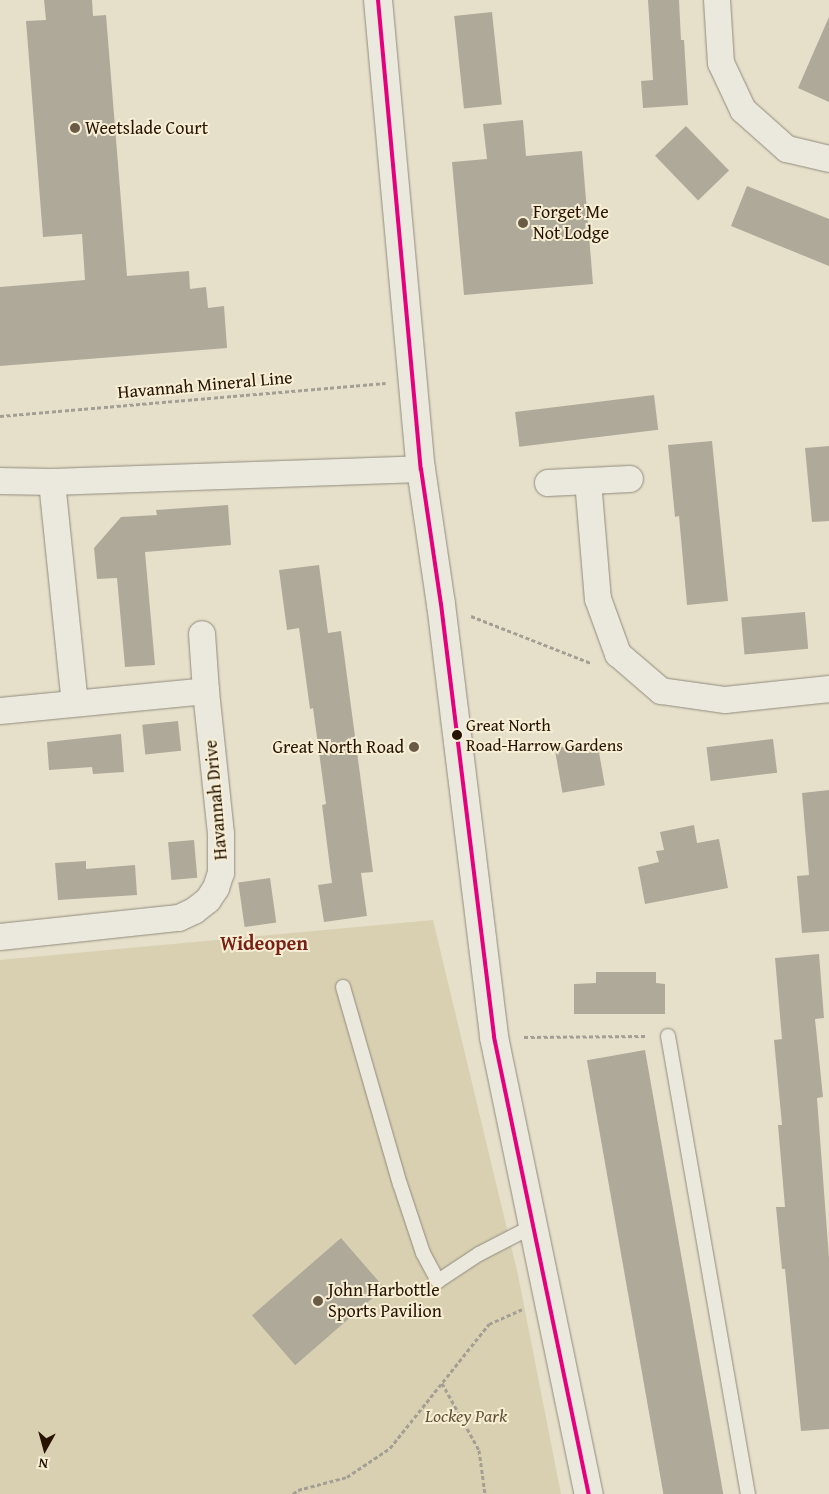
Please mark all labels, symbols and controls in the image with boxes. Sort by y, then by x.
place label: Weetslade Court [85,117,208,139]
marker: Weetslade Court [69,122,81,134]
place label: Forget Me Not Lodge [533,202,609,244]
marker: Forget Me Not Lodge [517,217,529,229]
street label: Havannah Mineral Line [117,367,293,403]
place label: Great North Road-Harrow Gardens [466,715,623,755]
marker: Great North Road-Harrow Gardens [452,730,462,740]
place label: Great North Road [273,736,404,758]
street label: Havannah Drive [200,739,232,861]
marker: Great North Road [408,741,420,753]
district label: Wideopen [220,930,308,954]
place label: John Harbottle Sports Pavilion [328,1280,442,1322]
marker: John Harbottle Sports Pavilion [312,1295,324,1307]
park label: Lockey Park [425,1405,507,1427]
north arrow [20,1424,70,1474]
text: N [37,1453,49,1474]

